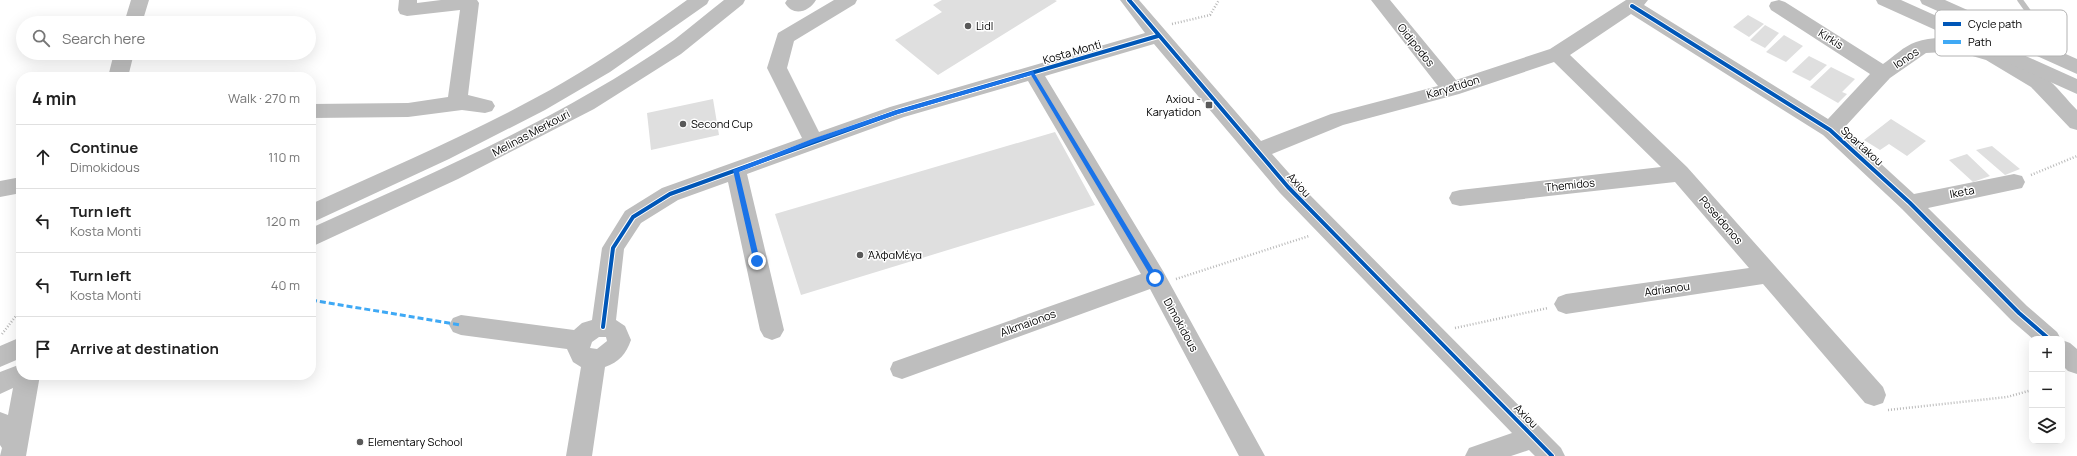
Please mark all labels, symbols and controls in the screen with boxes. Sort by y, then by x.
legend [1935,10,2067,56]
search box [16,16,316,60]
text: Cycle path [1968,16,2022,31]
place label: Lidl [976,18,993,33]
street label: Oidipodos [1394,20,1439,70]
marker: Lidl [963,21,973,31]
street label: Kirkis [1816,25,1847,52]
icon: search [30,27,52,49]
text: Search here [62,28,145,49]
text: Path [1968,34,1991,49]
street label: Kosta Monti [1041,36,1103,67]
street label: Ionos [1890,43,1922,72]
street label: Karyatidon [1424,71,1481,102]
text: 4 min [32,87,76,110]
text: Walk · 270 m [228,89,300,107]
place label: Axiou - Karyatidon [1146,91,1201,119]
marker: Axiou - Karyatidon [1204,100,1214,110]
street label: Melinas Merkouri [489,106,572,159]
place label: Second Cup [691,116,753,131]
marker: Second Cup [678,119,688,129]
street label: Spartakou [1838,123,1887,169]
text: Continue [70,137,138,158]
icon: ahead [32,146,54,168]
text: 110 m [268,148,300,166]
text: Dimokidous [70,158,140,176]
street label: Axiou [1284,169,1314,200]
street label: Themidos [1544,174,1596,195]
street label: Iketa [1948,182,1976,201]
street label: Poseidonos [1696,192,1747,247]
text: Turn left [70,201,132,222]
icon: left [32,210,54,232]
text: 120 m [266,212,300,230]
text: Kosta Monti [70,222,141,240]
place label: ΆλφαΜέγα [868,247,922,262]
marker: ΆλφαΜέγα [855,250,865,260]
route end [748,252,766,270]
text: Turn left [70,265,132,286]
route start [1146,269,1164,287]
icon: left [32,274,54,296]
text: 40 m [271,276,300,294]
street label: Adrianou [1643,278,1691,299]
text: Kosta Monti [70,286,141,304]
street label: Dimokidous [1161,295,1202,354]
street label: Alkmaionos [998,305,1058,340]
map controls [2029,336,2065,444]
button: + [2029,336,2065,372]
icon: arrive [32,338,54,360]
text: Arrive at destination [70,338,219,359]
button: − [2029,372,2065,408]
street label: Axiou [1511,400,1542,431]
button: layers [2029,408,2065,444]
place label: Elementary School [368,434,463,449]
marker: Elementary School [355,437,365,447]

